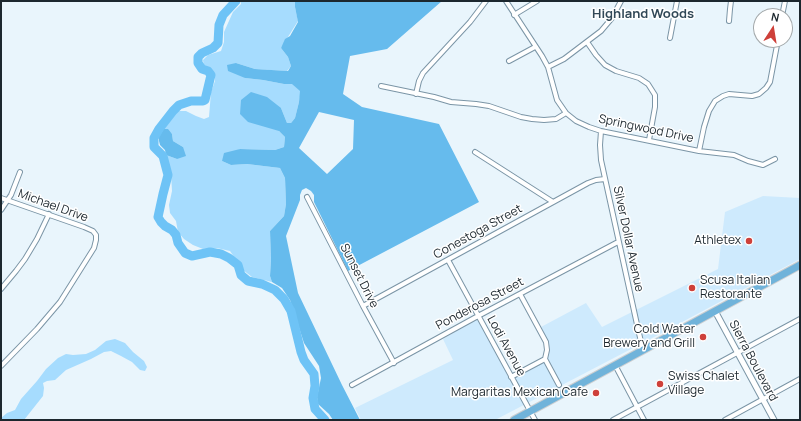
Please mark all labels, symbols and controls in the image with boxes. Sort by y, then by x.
district label: Highland Woods [592,6,694,22]
north arrow [753,8,793,48]
text: N [770,9,781,25]
street label: Springwood Drive [597,112,695,146]
street label: Silver Dollar Avenue [610,185,646,293]
street label: Michael Drive [16,187,90,225]
street label: Conestoga Street [431,202,525,262]
place label: Athletex [694,234,741,248]
marker: Athletex [744,236,754,246]
street label: Sunset Drive [337,241,381,311]
place label: Scusa Italian Restorante [700,274,770,302]
street label: Ponderosa Street [434,275,526,333]
marker: Scusa Italian Restorante [687,283,697,293]
street label: Lodi Avenue [484,313,528,379]
street label: Sierra Boulevard [726,318,780,404]
place label: Cold Water Brewery and Grill [603,323,695,351]
marker: Cold Water Brewery and Grill [698,332,708,342]
place label: Swiss Chalet Village [668,370,739,398]
marker: Swiss Chalet Village [655,379,665,389]
place label: Margaritas Mexican Cafe [451,386,588,400]
marker: Margaritas Mexican Cafe [591,388,601,398]

